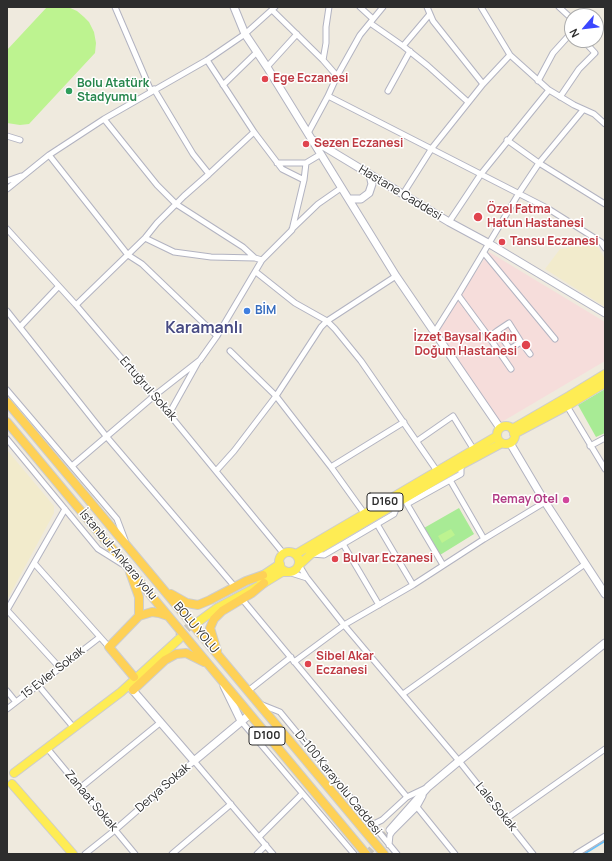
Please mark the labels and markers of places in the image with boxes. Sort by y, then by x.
place label: Ege Eczanesi [273,72,348,86]
marker: Ege Eczanesi [260,74,270,84]
place label: Bolu Atatürk Stadyumu [77,77,149,105]
marker: Bolu Atatürk Stadyumu [64,86,74,96]
place label: Sezen Eczanesi [314,137,403,151]
marker: Sezen Eczanesi [301,139,311,149]
place label: Özel Fatma Hatun Hastanesi [487,203,584,231]
marker: Özel Fatma Hatun Hastanesi [472,211,484,223]
place label: Tansu Eczanesi [510,235,599,249]
marker: Tansu Eczanesi [497,237,507,247]
place label: BİM [255,304,276,318]
marker: BİM [242,306,252,316]
place label: İzzet Baysal Kadın Doğum Hastanesi [414,331,517,359]
marker: İzzet Baysal Kadın Doğum Hastanesi [520,339,532,351]
place label: Remay Otel [492,493,558,507]
marker: Remay Otel [561,495,571,505]
place label: Bulvar Eczanesi [343,552,433,566]
marker: Bulvar Eczanesi [330,554,340,564]
place label: Sibel Akar Eczanesi [316,650,374,678]
marker: Sibel Akar Eczanesi [303,659,313,669]

